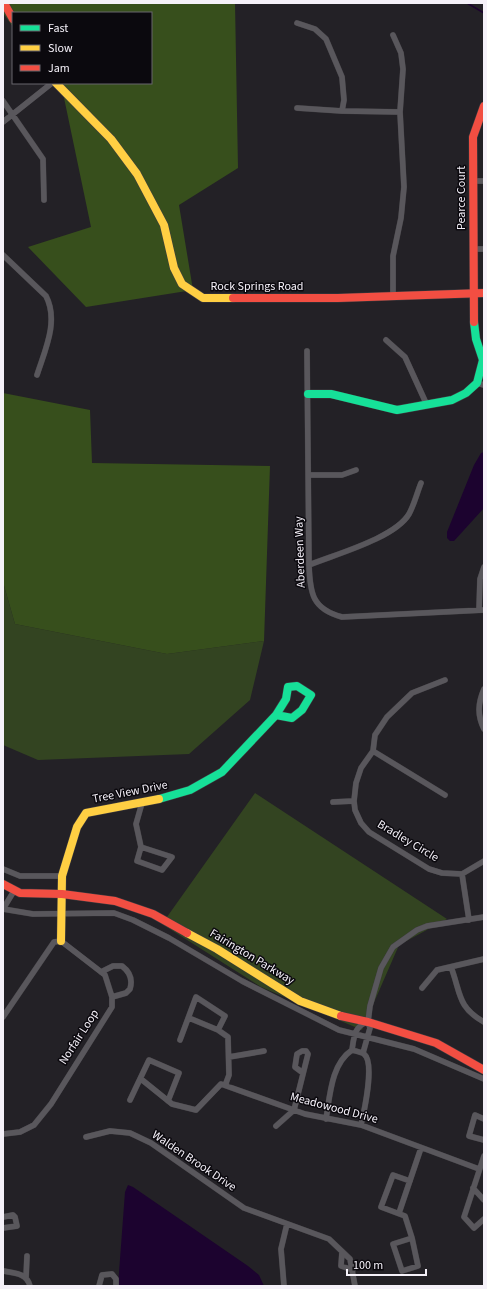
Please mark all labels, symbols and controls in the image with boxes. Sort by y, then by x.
legend [12,12,152,84]
text: Fast [48,20,68,37]
text: Slow [48,40,73,57]
text: Jam [48,60,70,77]
street label: Pearce Court [453,166,470,230]
street label: Rock Springs Road [210,278,304,295]
street label: Aberdeen Way [290,516,310,588]
street label: Tree View Drive [91,776,169,808]
street label: Bradley Circle [374,816,442,866]
street label: Fairington Parkway [206,925,298,989]
street label: Norfair Loop [55,1006,103,1068]
street label: Meadowood Drive [288,1088,380,1128]
street label: Walden Brook Drive [148,1126,240,1196]
scale bar [347,1251,426,1277]
text: 100 m [353,1257,383,1274]

